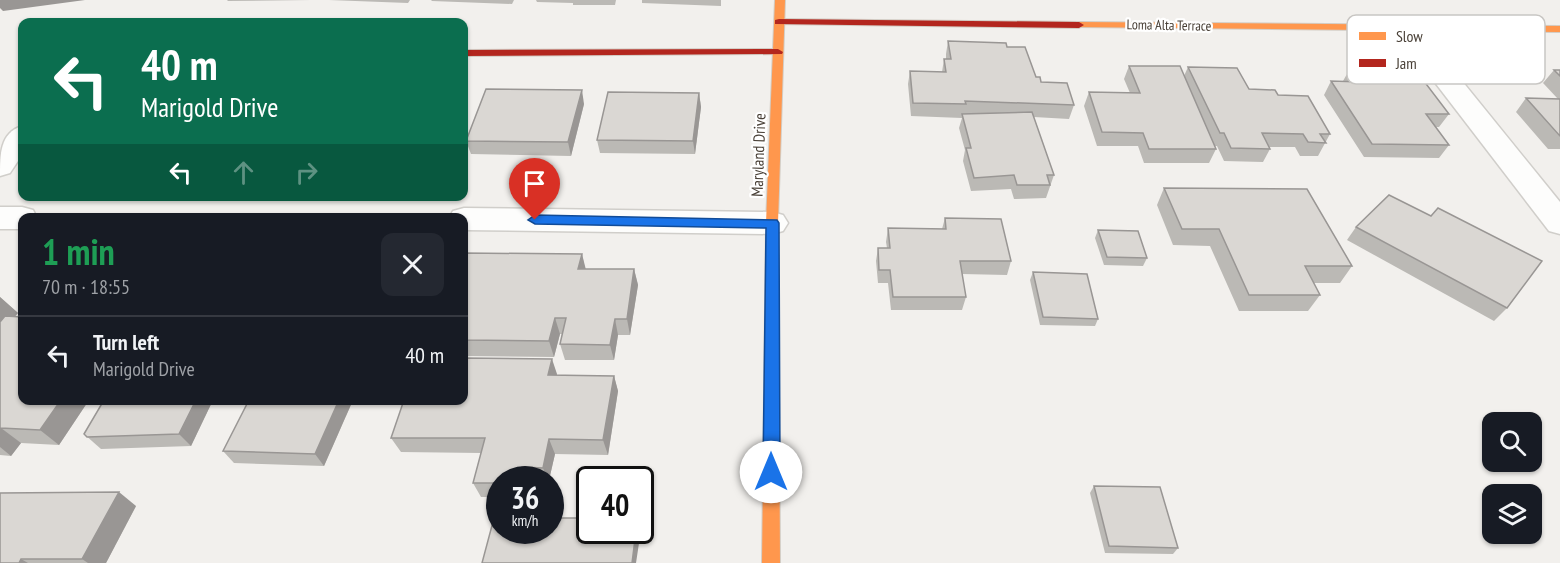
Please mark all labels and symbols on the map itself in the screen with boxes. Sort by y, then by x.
street label: Loma Alta Terrace [1126,15,1212,35]
legend [1347,15,1545,84]
text: Slow [1396,26,1423,46]
text: Jam [1395,53,1417,73]
street label: Maryland Drive [747,113,769,197]
pin [509,158,560,220]
position arrow [739,440,803,504]
speed limit sign: 40 [576,466,654,544]

